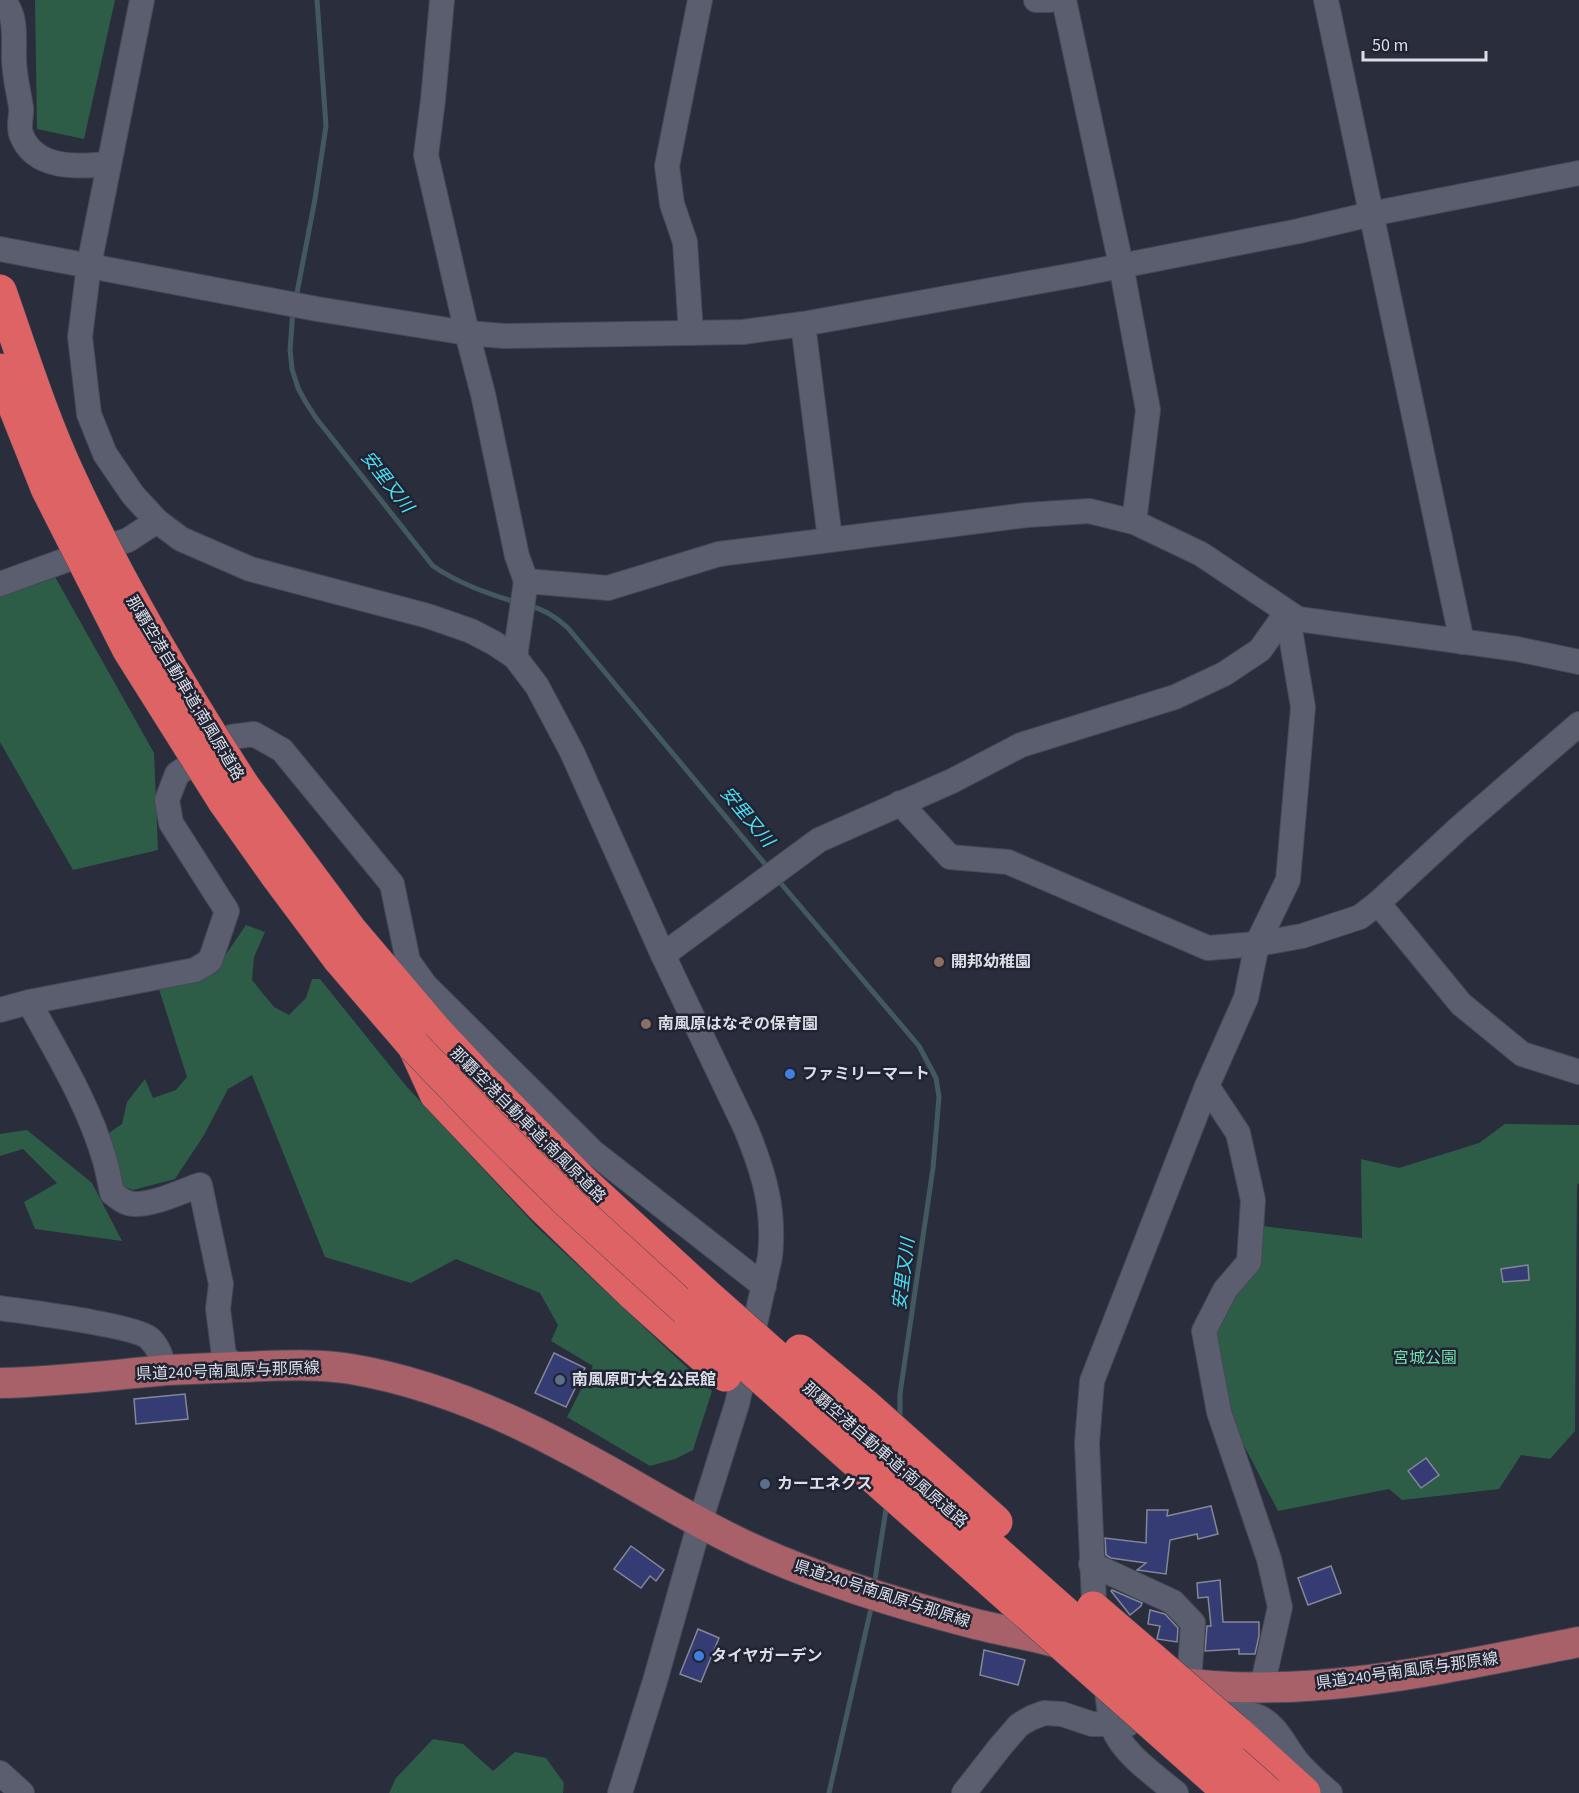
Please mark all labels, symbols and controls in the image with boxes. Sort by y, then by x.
scale bar [1363,24,1486,62]
text: 50 m [1372,33,1408,58]
water label: 安里又川 [355,446,420,520]
street label: 那覇空港自動車道;南風原道路 [121,591,249,785]
water label: 安里又川 [714,781,781,854]
place label: 開邦幼稚園 [951,951,1031,973]
marker: 開邦幼稚園 [932,955,946,969]
place label: 南風原はなぞの保育園 [658,1013,818,1035]
marker: 南風原はなぞの保育園 [639,1017,653,1031]
street label: 那覇空港自動車道;南風原道路 [445,1042,611,1208]
place label: ファミリーマート [802,1063,930,1085]
marker: ファミリーマート [783,1067,797,1081]
water label: 安里又川 [887,1235,921,1311]
park label: 宮城公園 [1393,1347,1457,1369]
street label: 県道240号南風原与那原線 [136,1357,320,1385]
place label: 南風原町大名公民館 [572,1369,716,1391]
marker: 南風原町大名公民館 [553,1373,567,1387]
street label: 那覇空港自動車道;南風原道路 [798,1377,972,1533]
place label: カーエネクス [777,1473,873,1495]
marker: カーエネクス [758,1477,772,1491]
street label: 県道240号南風原与那原線 [791,1555,973,1633]
place label: タイヤガーデン [711,1645,823,1667]
street label: 県道240号南風原与那原線 [1314,1647,1500,1695]
marker: タイヤガーデン [692,1649,706,1663]

